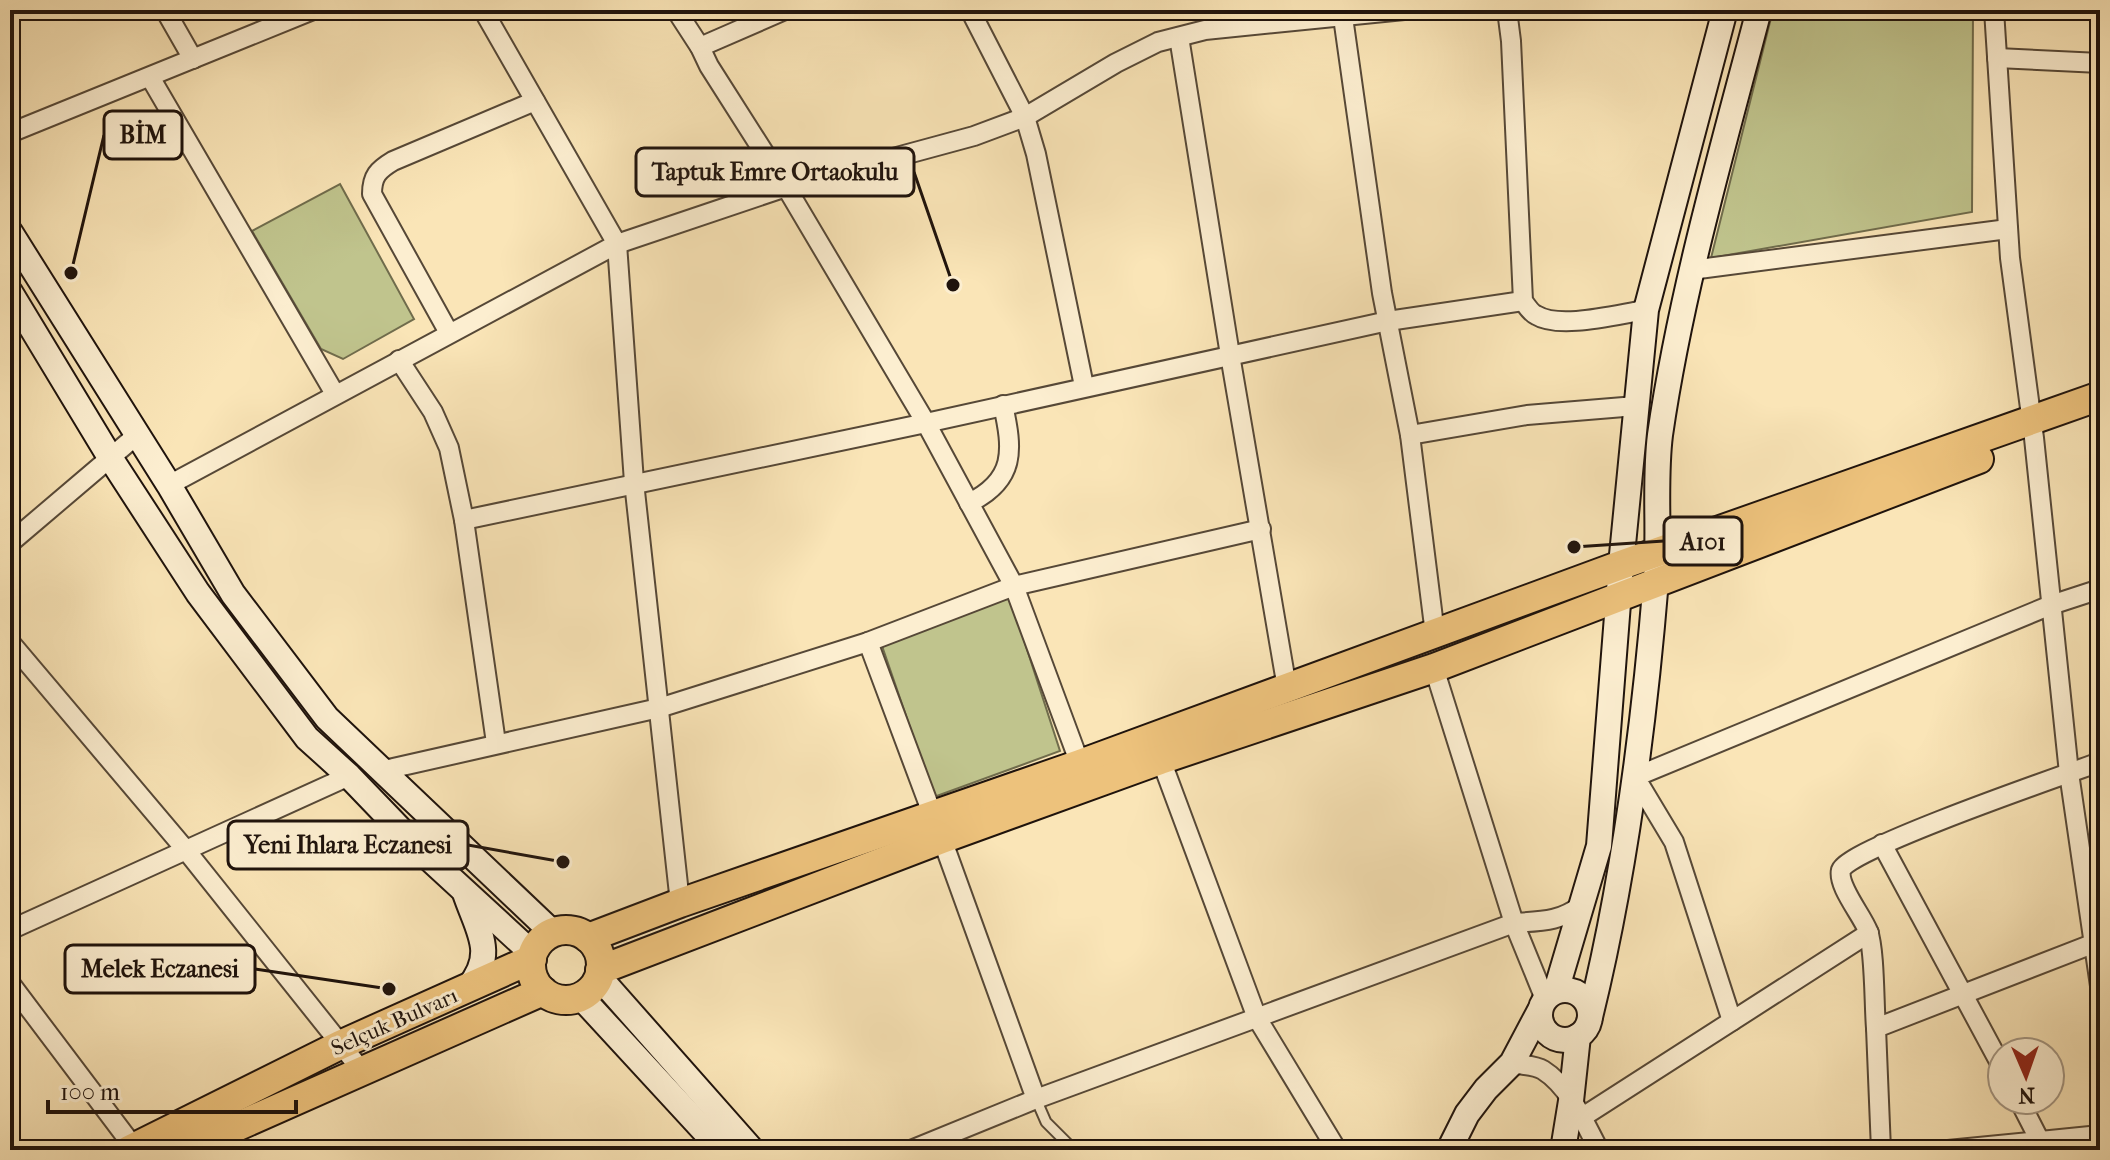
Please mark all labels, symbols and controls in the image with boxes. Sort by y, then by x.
callout: BİM [104,111,182,159]
text: BİM [120,119,167,149]
callout: Taptuk Emre Ortaokulu [636,148,914,196]
text: Taptuk Emre Ortaokulu [651,158,899,186]
callout: A101 [1664,517,1742,565]
text: A101 [1678,528,1726,556]
callout: Yeni Ihlara Eczanesi [228,821,468,869]
text: Yeni Ihlara Eczanesi [242,831,453,859]
callout: Melek Eczanesi [65,945,255,993]
text: Melek Eczanesi [81,955,240,983]
street label: Selçuk Bulvarı [327,982,462,1061]
north arrow [1986,1036,2066,1116]
scale bar [48,1064,296,1114]
text: 100 m [60,1078,120,1106]
text: N [2018,1082,2035,1108]

